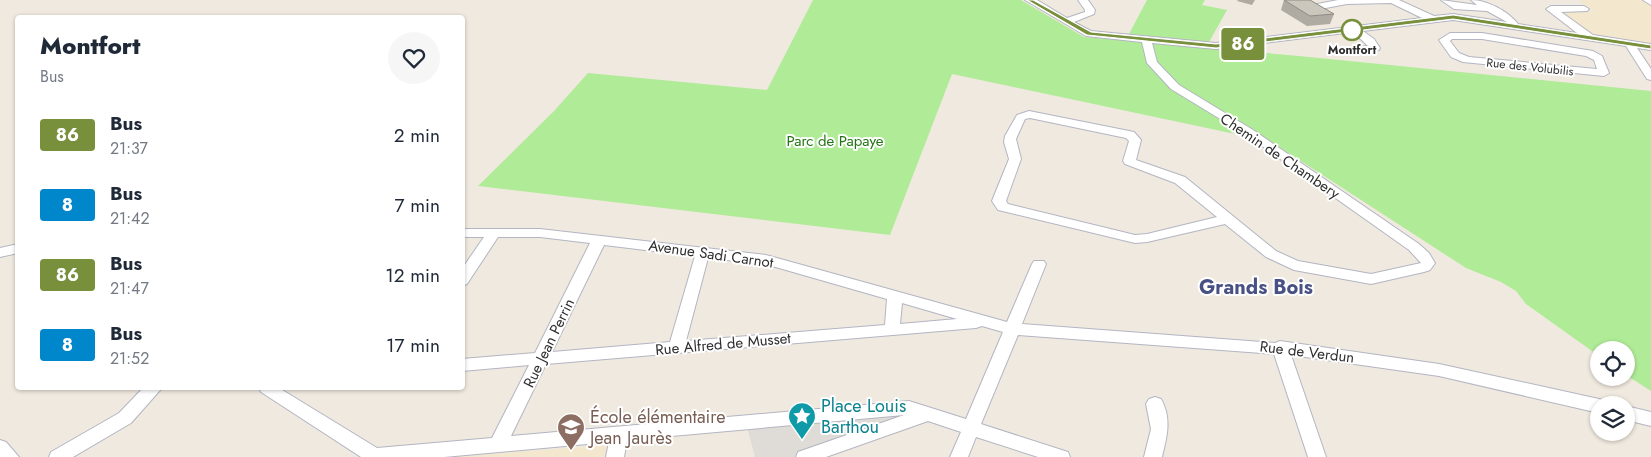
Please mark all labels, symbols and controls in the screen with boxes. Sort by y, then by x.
marker: Montfort [1341,19,1363,41]
text: Montfort [40,28,140,63]
line badge: 86 [1220,28,1266,60]
text: 86 [1231,31,1255,57]
button: heart [388,32,440,84]
place label: Montfort [1328,41,1376,59]
street label: Rue des Volubilis [1486,53,1575,81]
text: Bus [40,65,64,88]
street label: Chemin de Chambery [1216,108,1345,205]
text: Bus [110,110,142,137]
text: 86 [56,122,79,148]
text: 2 min [394,122,440,149]
park label: Parc de Papaye [786,130,884,152]
text: 21:37 [110,137,148,160]
text: Bus [110,180,142,207]
text: 8 [62,192,73,218]
text: 7 min [395,192,440,219]
text: 21:42 [110,207,150,230]
street label: Avenue Sadi Carnot [647,234,775,274]
text: Bus [110,250,142,277]
text: 86 [56,262,79,288]
text: 12 min [385,262,440,289]
district label: Grands Bois [1199,273,1313,302]
text: 21:47 [110,277,149,300]
street label: Rue Jean Perrin [518,295,580,391]
text: Bus [110,320,142,347]
street label: Rue Alfred de Musset [654,327,792,361]
text: 8 [62,332,73,358]
text: 17 min [386,332,440,359]
street label: Rue de Verdun [1258,335,1356,369]
map controls [1590,341,1635,441]
button: locate [1590,341,1635,386]
text: 21:52 [110,347,149,370]
place label: Place Louis Barthou [821,393,906,440]
button: layers [1590,396,1635,441]
place icon: Place Louis Barthou [787,401,817,440]
place label: École élémentaire Jean Jaurès [588,404,725,451]
school or university icon: École élémentaire Jean Jaurès [556,412,586,451]

